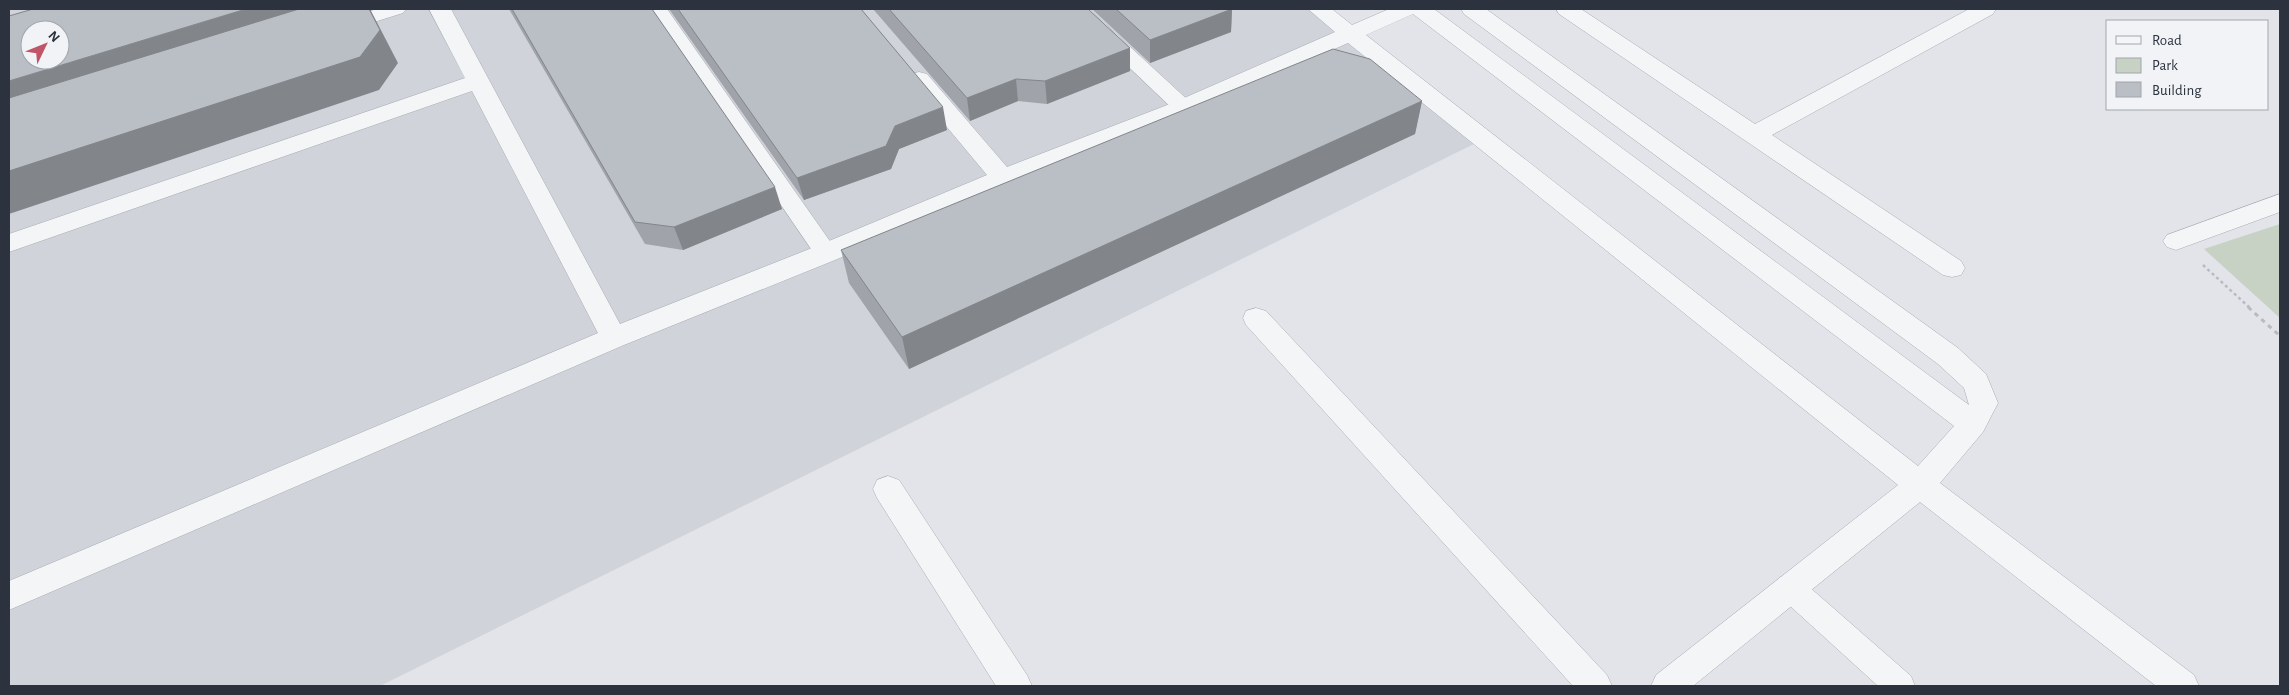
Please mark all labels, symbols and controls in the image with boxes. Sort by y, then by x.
north arrow [20,20,70,70]
legend [2106,20,2269,110]
text: N [45,28,62,45]
text: Road [2152,33,2182,48]
text: Park [2152,58,2178,73]
text: Building [2152,83,2202,98]

